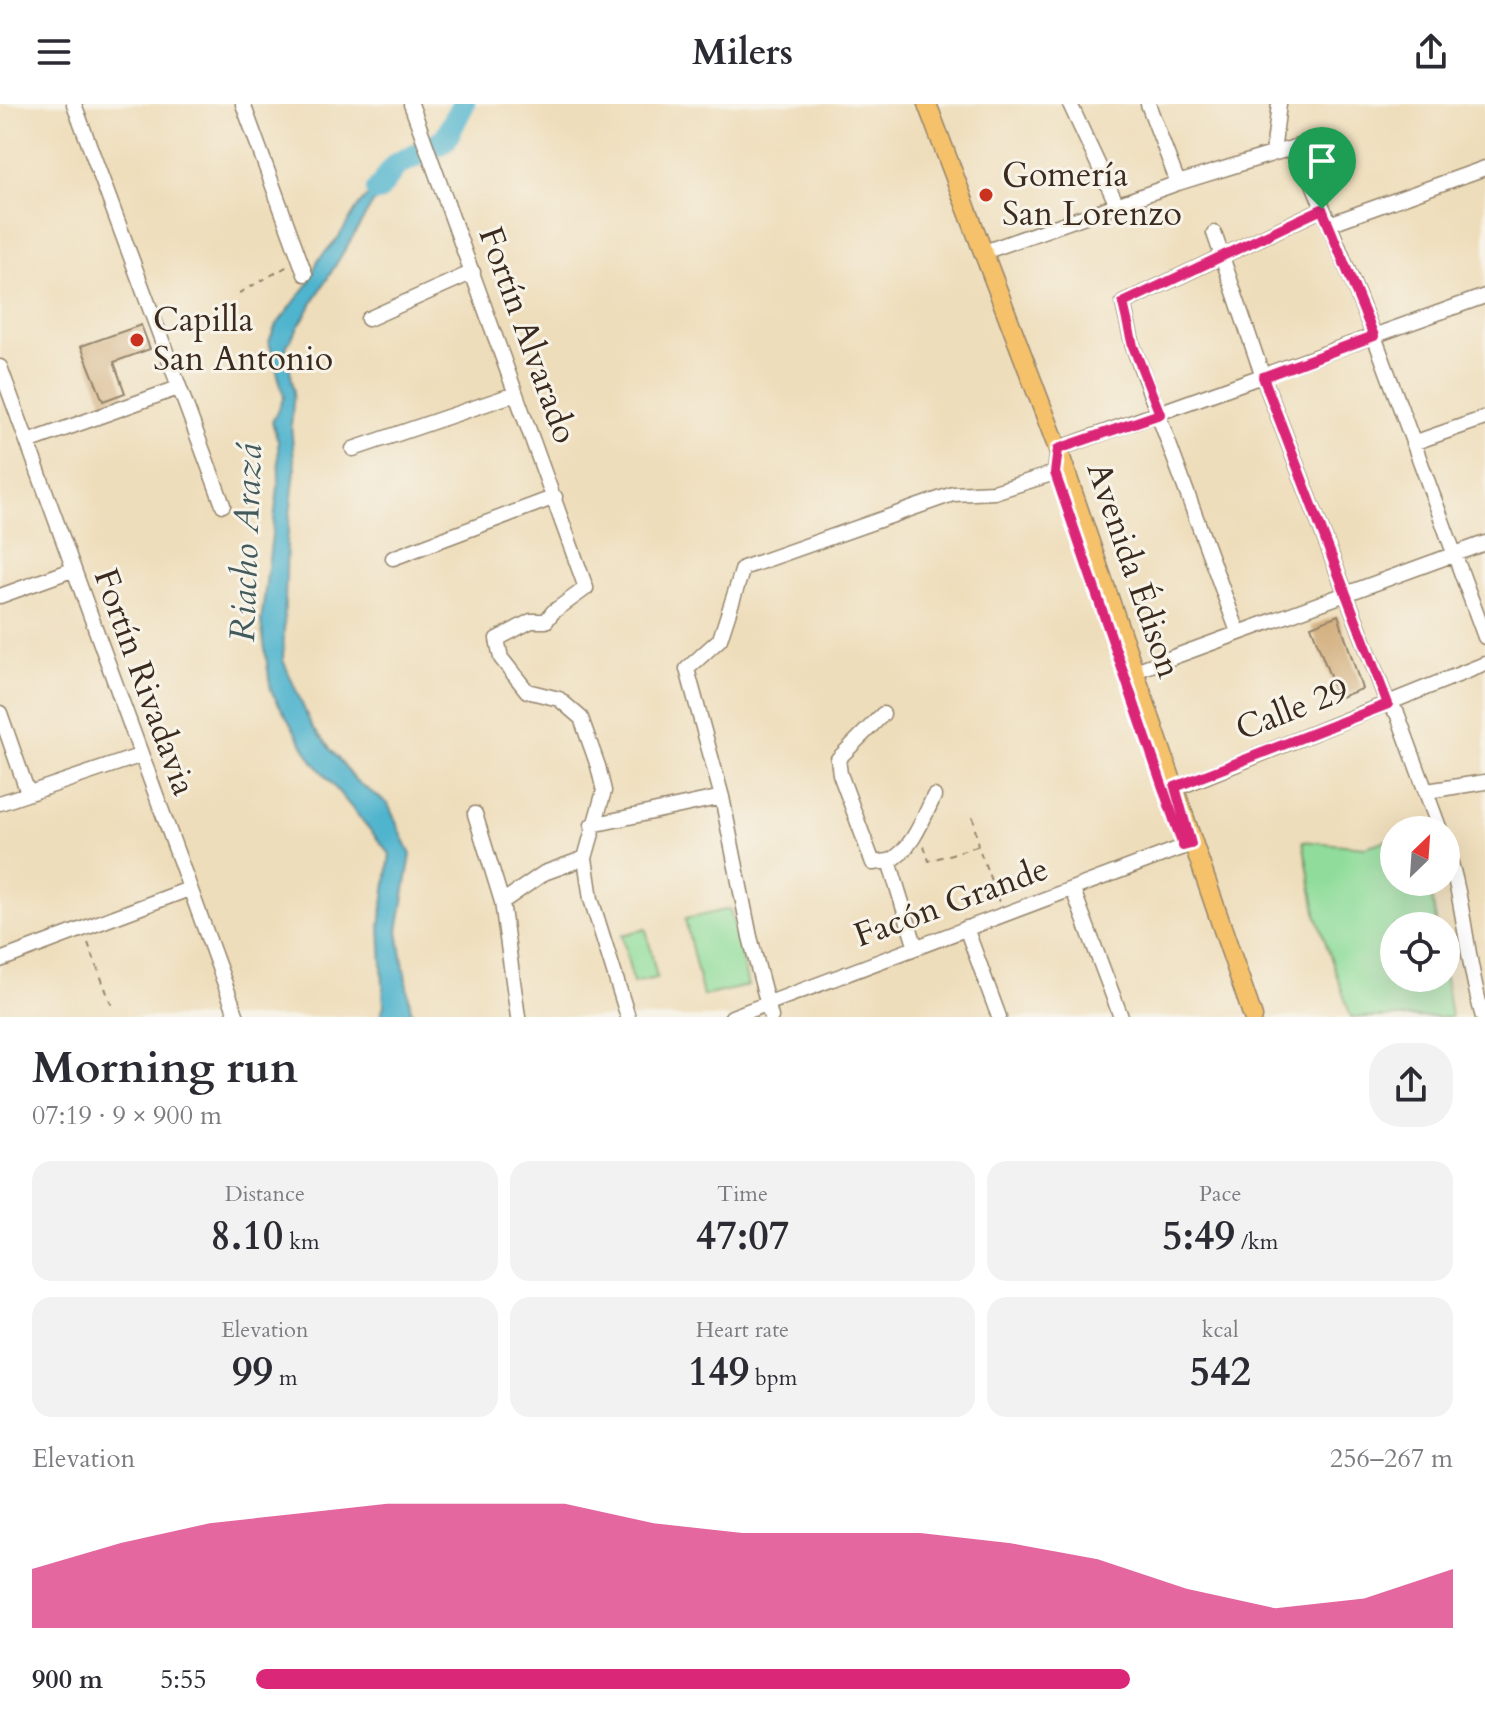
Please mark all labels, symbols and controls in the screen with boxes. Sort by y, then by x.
text: Milers [692,28,793,77]
icon: menu [32,30,76,74]
icon: share [1409,30,1453,74]
pin [1288,127,1356,209]
icon: arrive [1300,139,1344,183]
place label: Gomería San Lorenzo [1002,152,1182,237]
marker: Gomería San Lorenzo [977,186,995,204]
street label: Fortín Alvarado [468,220,588,450]
place label: Capilla San Antonio [153,297,333,382]
marker: Capilla San Antonio [128,331,146,349]
water label: Riacho Arazá [218,442,274,643]
street label: Avenida Édison [1076,456,1192,684]
street label: Fortín Rivadavia [83,562,207,802]
street label: Calle 29 [1229,666,1355,752]
north arrow [1380,816,1460,896]
map controls [1380,816,1460,992]
street label: Facón Grande [848,846,1054,958]
button: locate [1380,912,1460,992]
text: Morning run [32,1038,298,1098]
button: share [1369,1043,1453,1127]
text: 07:19 · 9 × 900 m [32,1098,222,1133]
text: Distance [225,1179,305,1209]
text: Time [717,1179,768,1209]
text: Pace [1199,1179,1241,1209]
text: 8.10 [210,1209,283,1264]
text: 47:07 [696,1209,789,1264]
text: 5:49 [1162,1209,1235,1264]
text: km [283,1227,320,1257]
text: /km [1235,1227,1278,1257]
text: Elevation [221,1315,309,1345]
text: Heart rate [696,1315,789,1345]
text: kcal [1202,1315,1239,1345]
text: 99 [232,1345,273,1400]
text: 149 [688,1345,749,1400]
text: 542 [1189,1345,1251,1400]
text: m [273,1363,298,1393]
text: bpm [749,1363,797,1393]
text: Elevation [32,1441,135,1476]
text: 256–267 m [1330,1441,1453,1476]
text: 900 m [32,1662,103,1697]
text: 5:55 [160,1662,207,1697]

